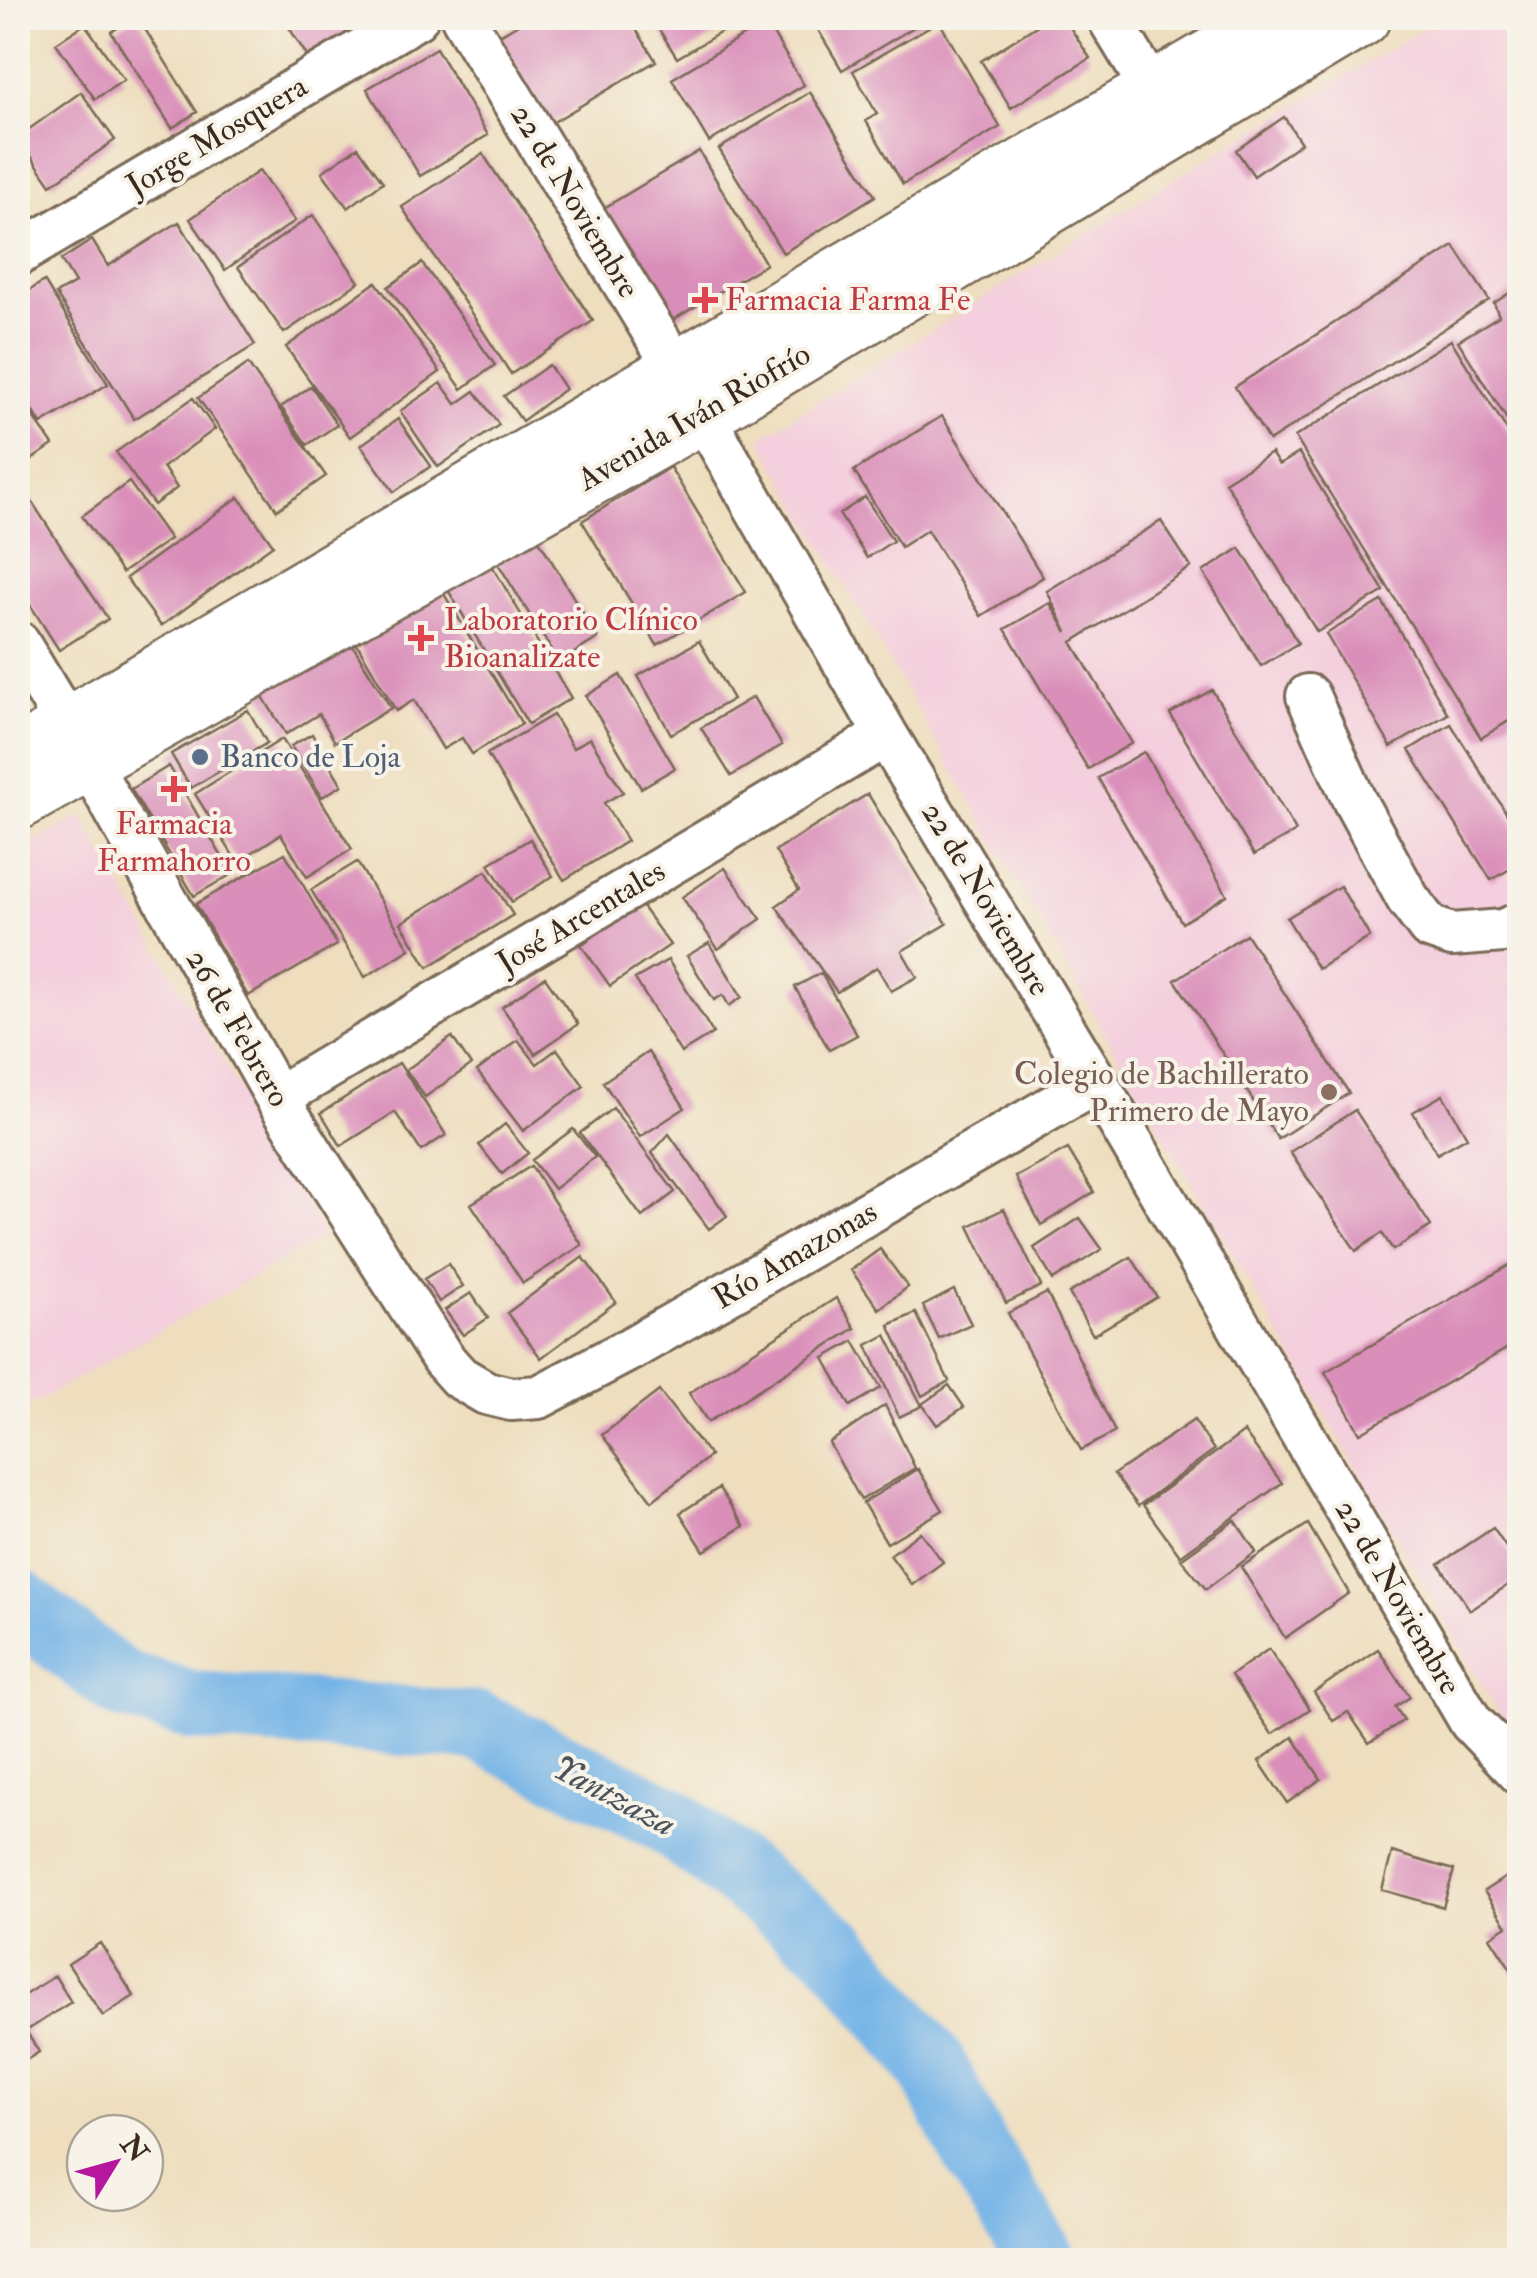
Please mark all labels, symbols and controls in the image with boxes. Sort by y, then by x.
street label: Jorge Mosquera [118,66,315,206]
street label: 22 de Noviembre [501,97,649,305]
place label: Farmacia Farma Fe [725,280,970,320]
marker: Farmacia Farma Fe [694,289,716,311]
street label: Avenida Iván Riofrío [570,334,818,500]
place label: Laboratorio Clínico Bioanalizate [444,600,698,677]
marker: Laboratorio Clínico Bioanalizate [408,625,434,651]
place label: Banco de Loja [220,737,401,777]
marker: Banco de Loja [189,746,211,768]
marker: Farmacia Farmahorro [163,778,185,800]
street label: 22 de Noviembre [912,795,1060,1003]
place label: Farmacia Farmahorro [97,804,251,881]
street label: José Arcentales [489,851,673,983]
street label: 26 de Febrero [177,942,299,1114]
place label: Colegio de Bachillerato Primero de Mayo [1014,1054,1309,1131]
marker: Colegio de Bachillerato Primero de Mayo [1318,1081,1340,1103]
street label: Río Amazonas [706,1192,884,1318]
street label: 22 de Noviembre [1326,1492,1470,1702]
water label: Yantzaza [545,1745,683,1847]
north arrow [65,2113,165,2213]
text: N [112,2128,156,2170]

